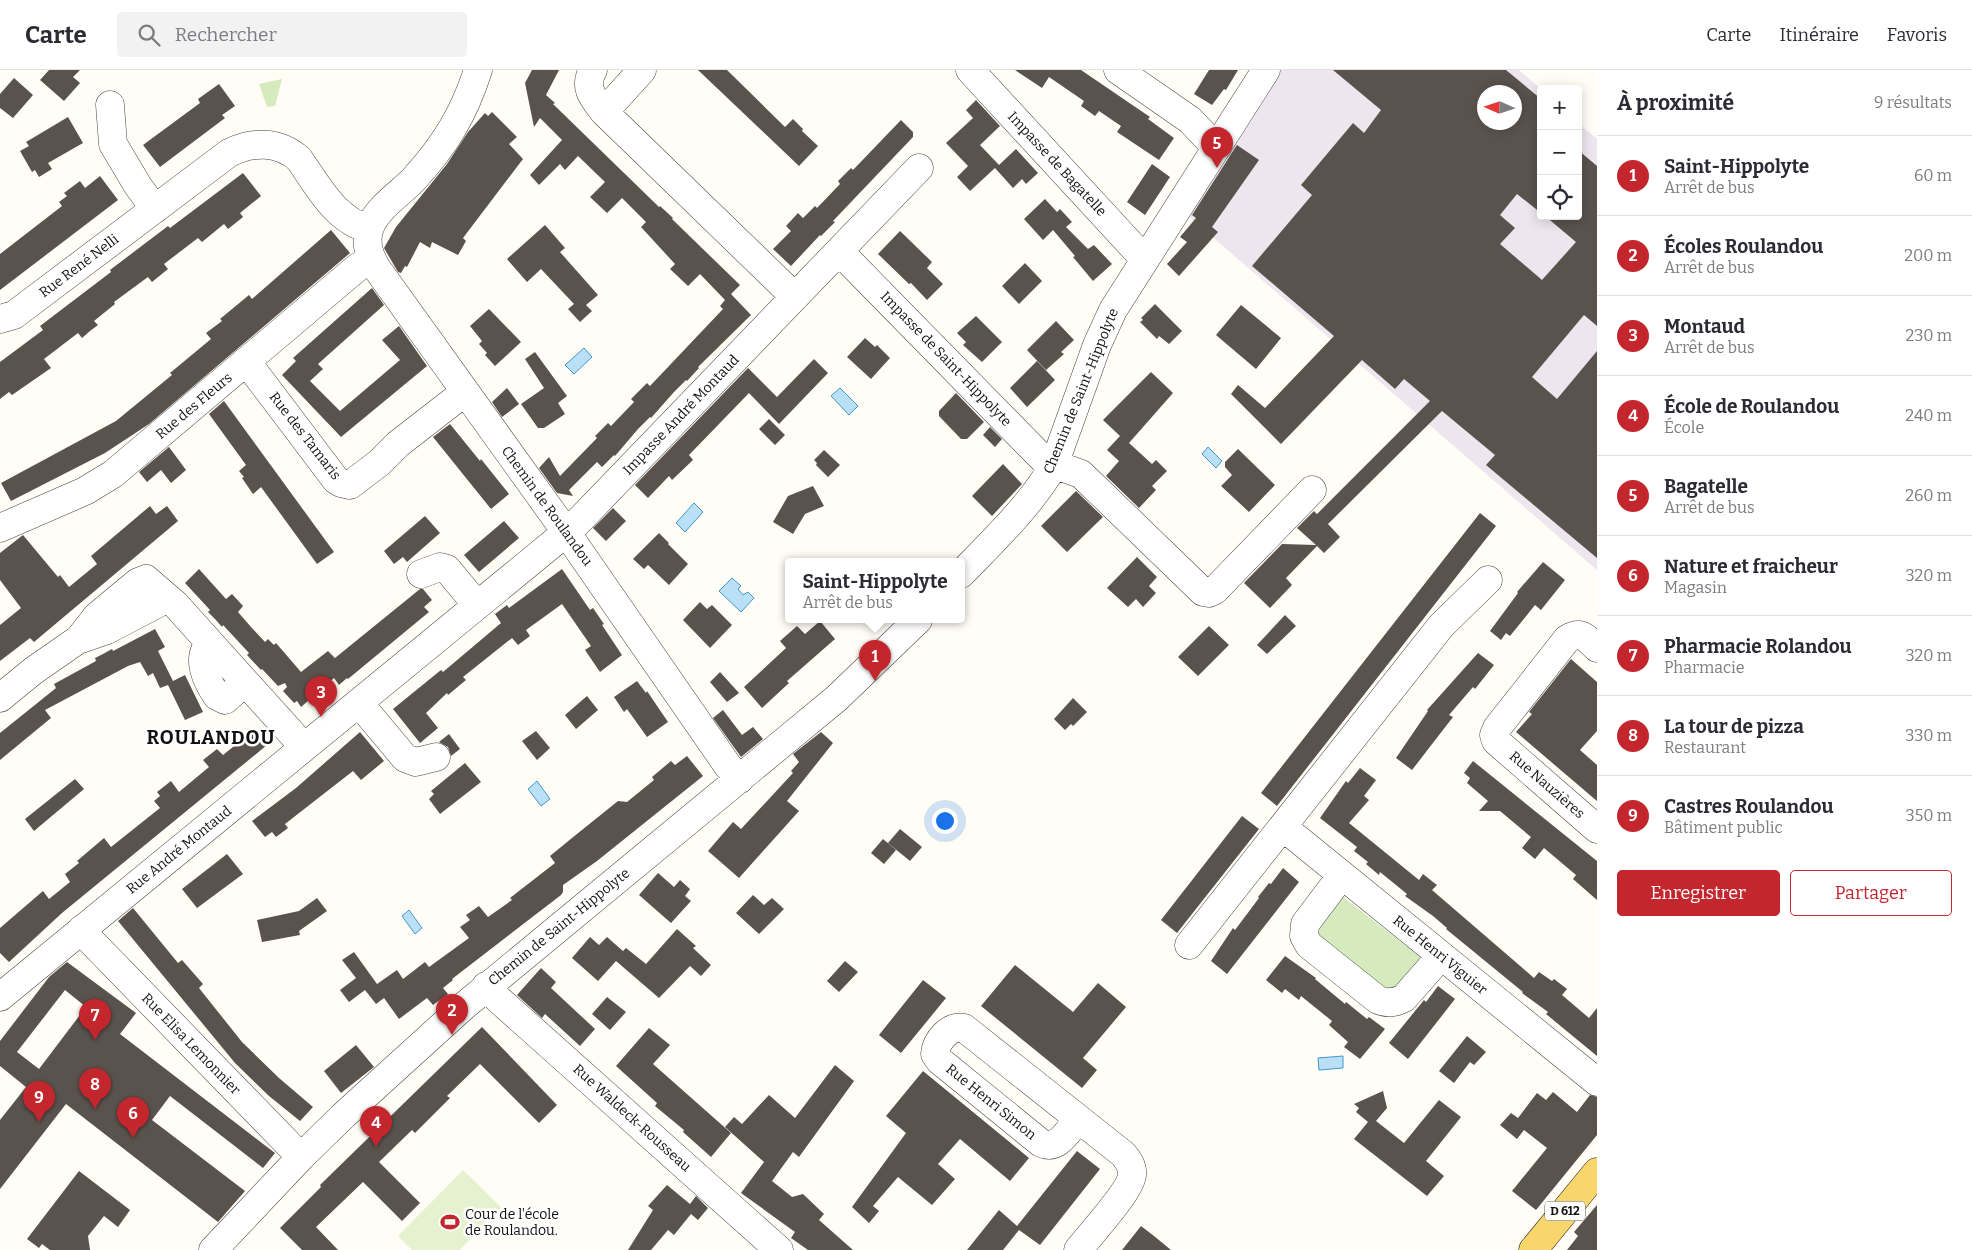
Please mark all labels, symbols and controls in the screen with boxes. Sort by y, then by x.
search box [117,12,467,57]
text: Carte [25,21,87,49]
icon: search [135,21,163,49]
text: Rechercher [175,23,277,46]
text: Carte [1706,24,1751,46]
text: Itinéraire [1779,24,1859,46]
text: Favoris [1887,24,1947,46]
north arrow [1477,85,1522,130]
map controls [1537,85,1582,220]
button: + [1537,85,1582,130]
text: À proximité [1617,90,1734,116]
text: 9 résultats [1874,93,1952,112]
street label: Impasse de Bagatelle [1004,108,1110,220]
pin: 5 [1201,127,1233,168]
button: − [1537,130,1582,175]
text: Saint-Hippolyte [1664,155,1809,178]
text: 1 [1630,166,1636,185]
text: 60 m [1914,166,1952,185]
button: locate [1537,175,1582,220]
text: Arrêt de bus [1664,178,1755,197]
street label: Rue René Nelli [36,231,122,301]
text: Écoles Roulandou [1664,235,1823,258]
text: 2 [1628,246,1638,265]
text: 200 m [1904,246,1952,265]
text: Arrêt de bus [1664,258,1755,277]
street label: Impasse de Saint-Hippolyte [877,288,1015,430]
street label: Chemin de Saint-Hippolyte [1040,306,1122,476]
text: Montaud [1664,315,1745,338]
text: 3 [1628,326,1638,345]
text: 230 m [1905,326,1952,345]
text: Arrêt de bus [1664,338,1755,357]
street label: Impasse André Montaud [619,352,743,478]
street label: Rue des Fleurs [152,369,236,443]
street label: Rue des Tamaris [266,389,344,483]
text: École de Roulandou [1664,395,1839,418]
text: 4 [1628,406,1638,425]
text: 240 m [1905,406,1952,425]
text: École [1664,418,1704,437]
street label: Chemin de Roulandou [498,443,596,569]
text: Bagatelle [1664,475,1748,498]
text: 5 [1629,486,1637,505]
text: 260 m [1905,486,1952,505]
text: Arrêt de bus [1664,498,1755,517]
text: Nature et fraicheur [1664,555,1838,578]
popup [785,558,965,623]
text: 6 [1628,566,1638,585]
text: 320 m [1905,566,1952,585]
text: Saint-Hippolyte [802,570,948,593]
text: Magasin [1664,578,1727,597]
text: Arrêt de bus [802,593,893,612]
text: Pharmacie Rolandou [1664,635,1852,658]
pin: 1 [859,640,891,681]
text: 7 [1629,646,1637,665]
text: 320 m [1905,646,1952,665]
text: Pharmacie [1664,658,1744,677]
pin: 3 [305,676,337,717]
text: La tour de pizza [1664,715,1804,738]
district label: ROULANDOU [146,726,276,749]
text: 8 [1628,726,1638,745]
text: 330 m [1905,726,1952,745]
text: Restaurant [1664,738,1746,757]
street label: Rue Nauzières [1506,748,1588,822]
text: Castres Roulandou [1664,795,1833,818]
street label: Rue André Montaud [123,802,235,898]
text: 9 [1628,806,1638,825]
text: 350 m [1906,806,1952,825]
your location [932,808,958,834]
text: Bâtiment public [1664,818,1783,837]
street label: Chemin de Saint-Hippolyte [485,865,633,989]
button: Enregistrer [1617,870,1780,916]
button: Partager [1790,870,1952,916]
street label: Rue Henri Viguier [1389,912,1491,998]
street label: Rue Elisa Lemonnier [138,990,244,1098]
pin: 2 [436,994,468,1035]
pin: 7 [79,999,111,1040]
street label: Rue Henri Simon [943,1060,1040,1144]
street label: Rue Waldeck-Rousseau [570,1061,695,1176]
pin: 8 [79,1068,111,1109]
pin: 9 [23,1081,55,1122]
pin: 6 [117,1097,149,1138]
pin: 4 [360,1106,392,1147]
road number: D 612 [1545,1202,1585,1220]
place label: Cour de l'école de Roulandou. [465,1206,559,1239]
sports icon: Cour de l'école de Roulandou. [439,1211,461,1233]

